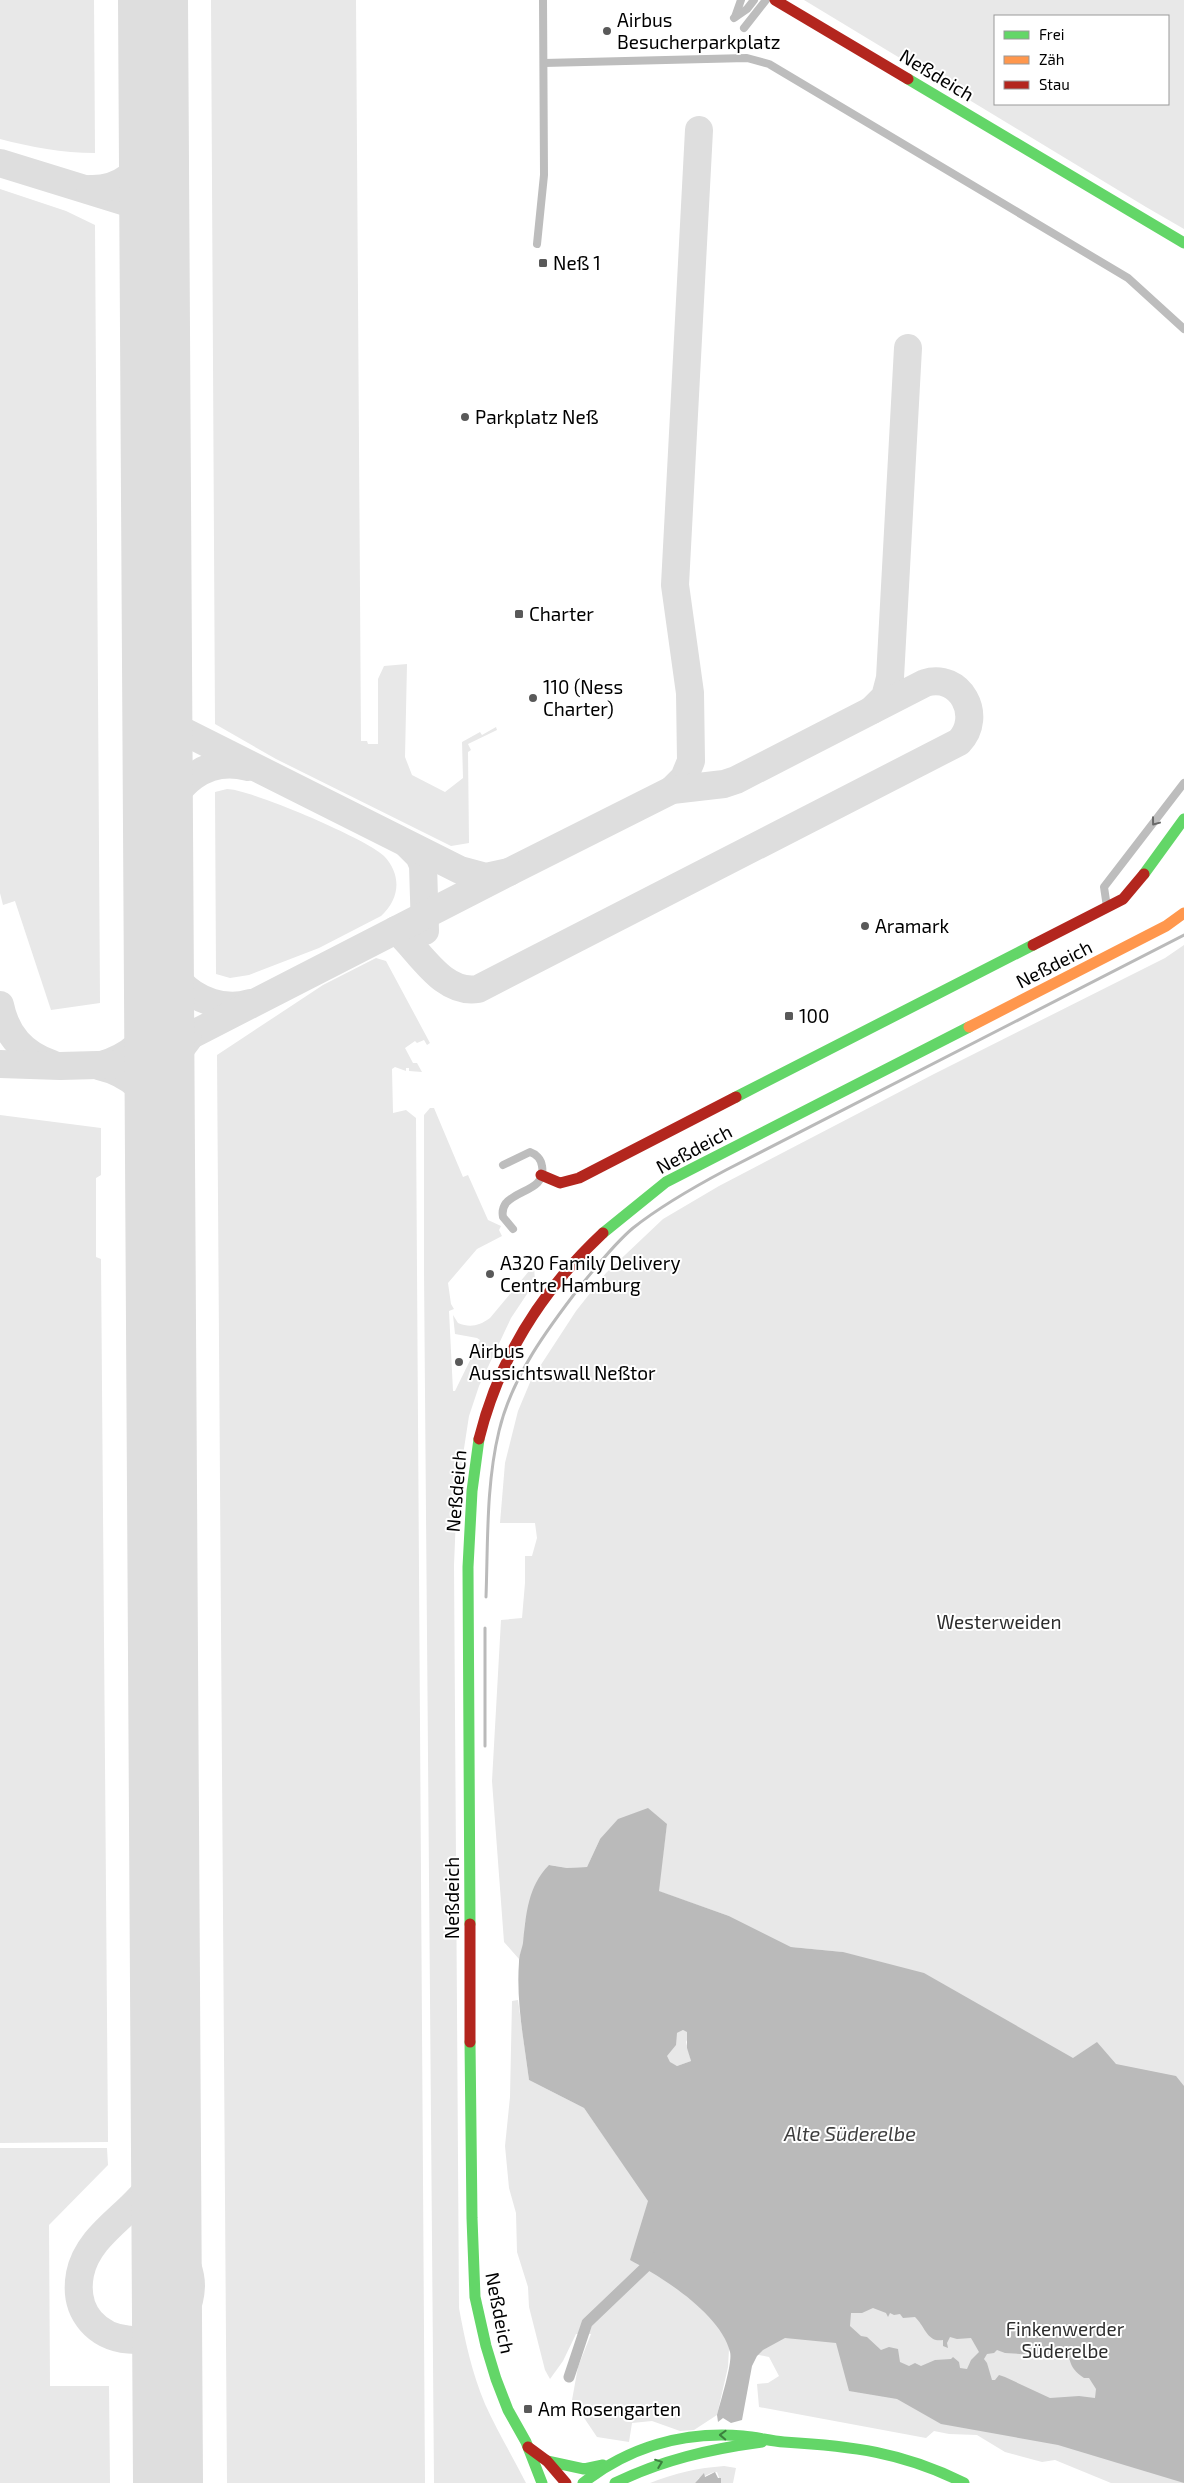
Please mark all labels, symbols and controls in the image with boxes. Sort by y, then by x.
place label: Airbus Besucherparkplatz [617,8,780,53]
legend [994,15,1169,105]
marker: Airbus Besucherparkplatz [601,25,613,37]
text: Frei [1039,25,1064,43]
street label: Neßdeich [896,43,979,106]
text: Zäh [1039,50,1064,68]
text: Stau [1039,75,1070,93]
place label: Neß 1 [553,251,601,274]
marker: Neß 1 [537,257,549,269]
place label: Parkplatz Neß [475,405,599,428]
marker: Parkplatz Neß [459,411,471,423]
place label: Charter [529,602,594,625]
marker: Charter [513,608,525,620]
place label: 110 (Ness Charter) [543,675,623,720]
marker: 110 (Ness Charter) [527,692,539,704]
one-way arrow [1152,816,1161,826]
place label: Aramark [875,914,950,937]
marker: Aramark [859,920,871,932]
street label: Neßdeich [1012,935,1096,993]
place label: 100 [799,1004,829,1027]
marker: 100 [783,1010,795,1022]
street label: Neßdeich [652,1119,736,1178]
place label: A320 Family Delivery Centre Hamburg [500,1251,680,1296]
marker: A320 Family Delivery Centre Hamburg [484,1268,496,1280]
place label: Airbus Aussichtswall Neßtor [469,1339,656,1384]
marker: Airbus Aussichtswall Neßtor [453,1356,465,1368]
street label: Neßdeich [440,1449,471,1533]
park label: Westerweiden [936,1610,1062,1633]
street label: Neßdeich [440,1857,463,1939]
water label: Alte Süderelbe [783,2121,916,2145]
street label: Neßdeich [481,2270,520,2356]
park label: Finkenwerder Süderelbe [1006,2317,1125,2362]
place label: Am Rosengarten [538,2397,681,2420]
marker: Am Rosengarten [522,2403,534,2415]
one-way arrow [719,2430,726,2440]
one-way arrow [654,2459,663,2469]

